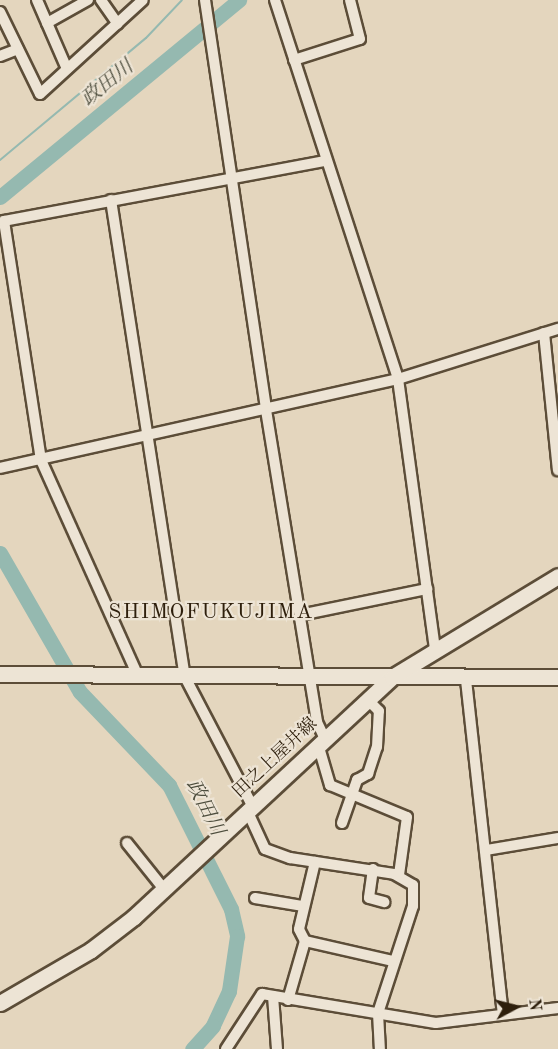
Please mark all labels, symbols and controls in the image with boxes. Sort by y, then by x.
water label: 政田川 [77,56,139,112]
district label: SHIMOFUKUJIMA [108,600,314,626]
street label: 田之上屋井線 [228,713,322,803]
water label: 政田川 [180,776,228,840]
north arrow [486,977,546,1037]
text: N [525,998,543,1012]

